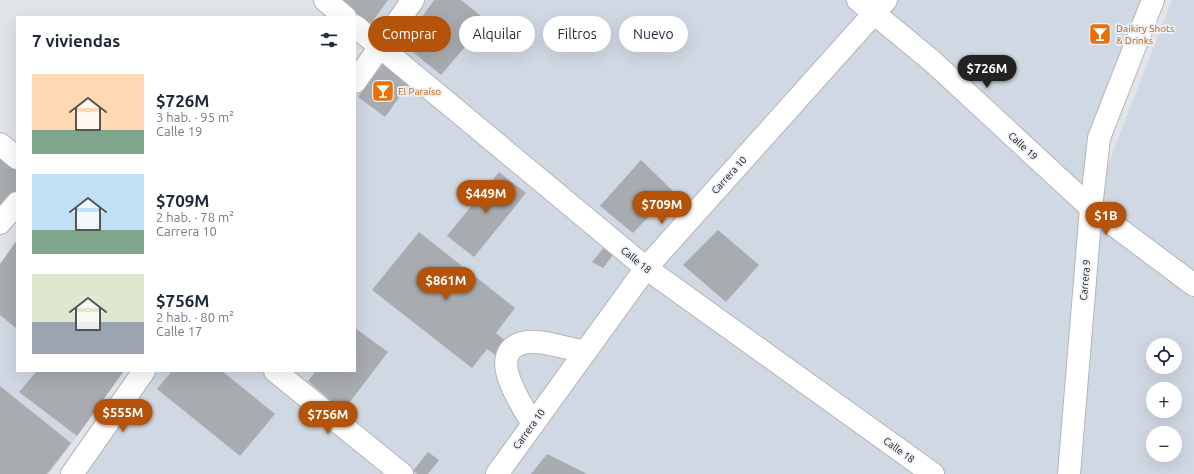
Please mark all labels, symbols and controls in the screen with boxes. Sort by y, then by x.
chip: Comprar [368,16,451,52]
chip: Alquilar [459,16,535,52]
chip: Filtros [543,16,611,52]
chip: Nuevo [619,16,688,52]
bar icon: Daikiry Shots & Drinks [1087,21,1113,47]
place label: Daikiry Shots & Drinks [1116,23,1174,46]
icon: filters [318,29,340,51]
text: 7 viviendas [32,31,120,50]
pin: $726M [959,55,1015,89]
text: $726M [967,61,1007,75]
bar icon: El Paraíso [370,78,396,104]
place label: El Paraíso [398,86,441,97]
icon: home [64,90,112,138]
text: $726M [156,91,209,110]
text: 3 hab. · 95 m² [156,110,234,124]
text: Calle 19 [156,124,202,138]
street label: Calle 19 [1006,130,1040,162]
street label: Carrera 10 [709,154,749,196]
pin: $449M [458,180,514,214]
text: $449M [466,186,506,200]
icon: home [64,190,112,238]
text: $709M [156,191,209,210]
pin: $709M [634,191,690,225]
text: $709M [642,197,682,211]
pin: $1B [1087,202,1125,236]
text: $1B [1094,208,1118,222]
text: 2 hab. · 78 m² [156,210,234,224]
text: Carrera 10 [156,224,217,238]
street label: Calle 18 [619,245,654,276]
street label: Carrera 9 [1078,259,1092,301]
pin: $861M [418,267,474,301]
text: $861M [426,273,466,287]
icon: home [64,290,112,338]
text: $756M [156,291,209,310]
text: 2 hab. · 80 m² [156,310,234,324]
text: Calle 17 [156,324,202,338]
map controls [1146,338,1182,462]
button: locate [1146,338,1182,374]
button: + [1146,382,1182,418]
pin: $555M [95,399,151,433]
pin: $756M [300,401,356,435]
text: $555M [103,405,143,419]
text: $756M [308,407,348,421]
street label: Carrera 10 [511,407,547,451]
button: − [1146,426,1182,462]
street label: Calle 18 [881,435,917,465]

